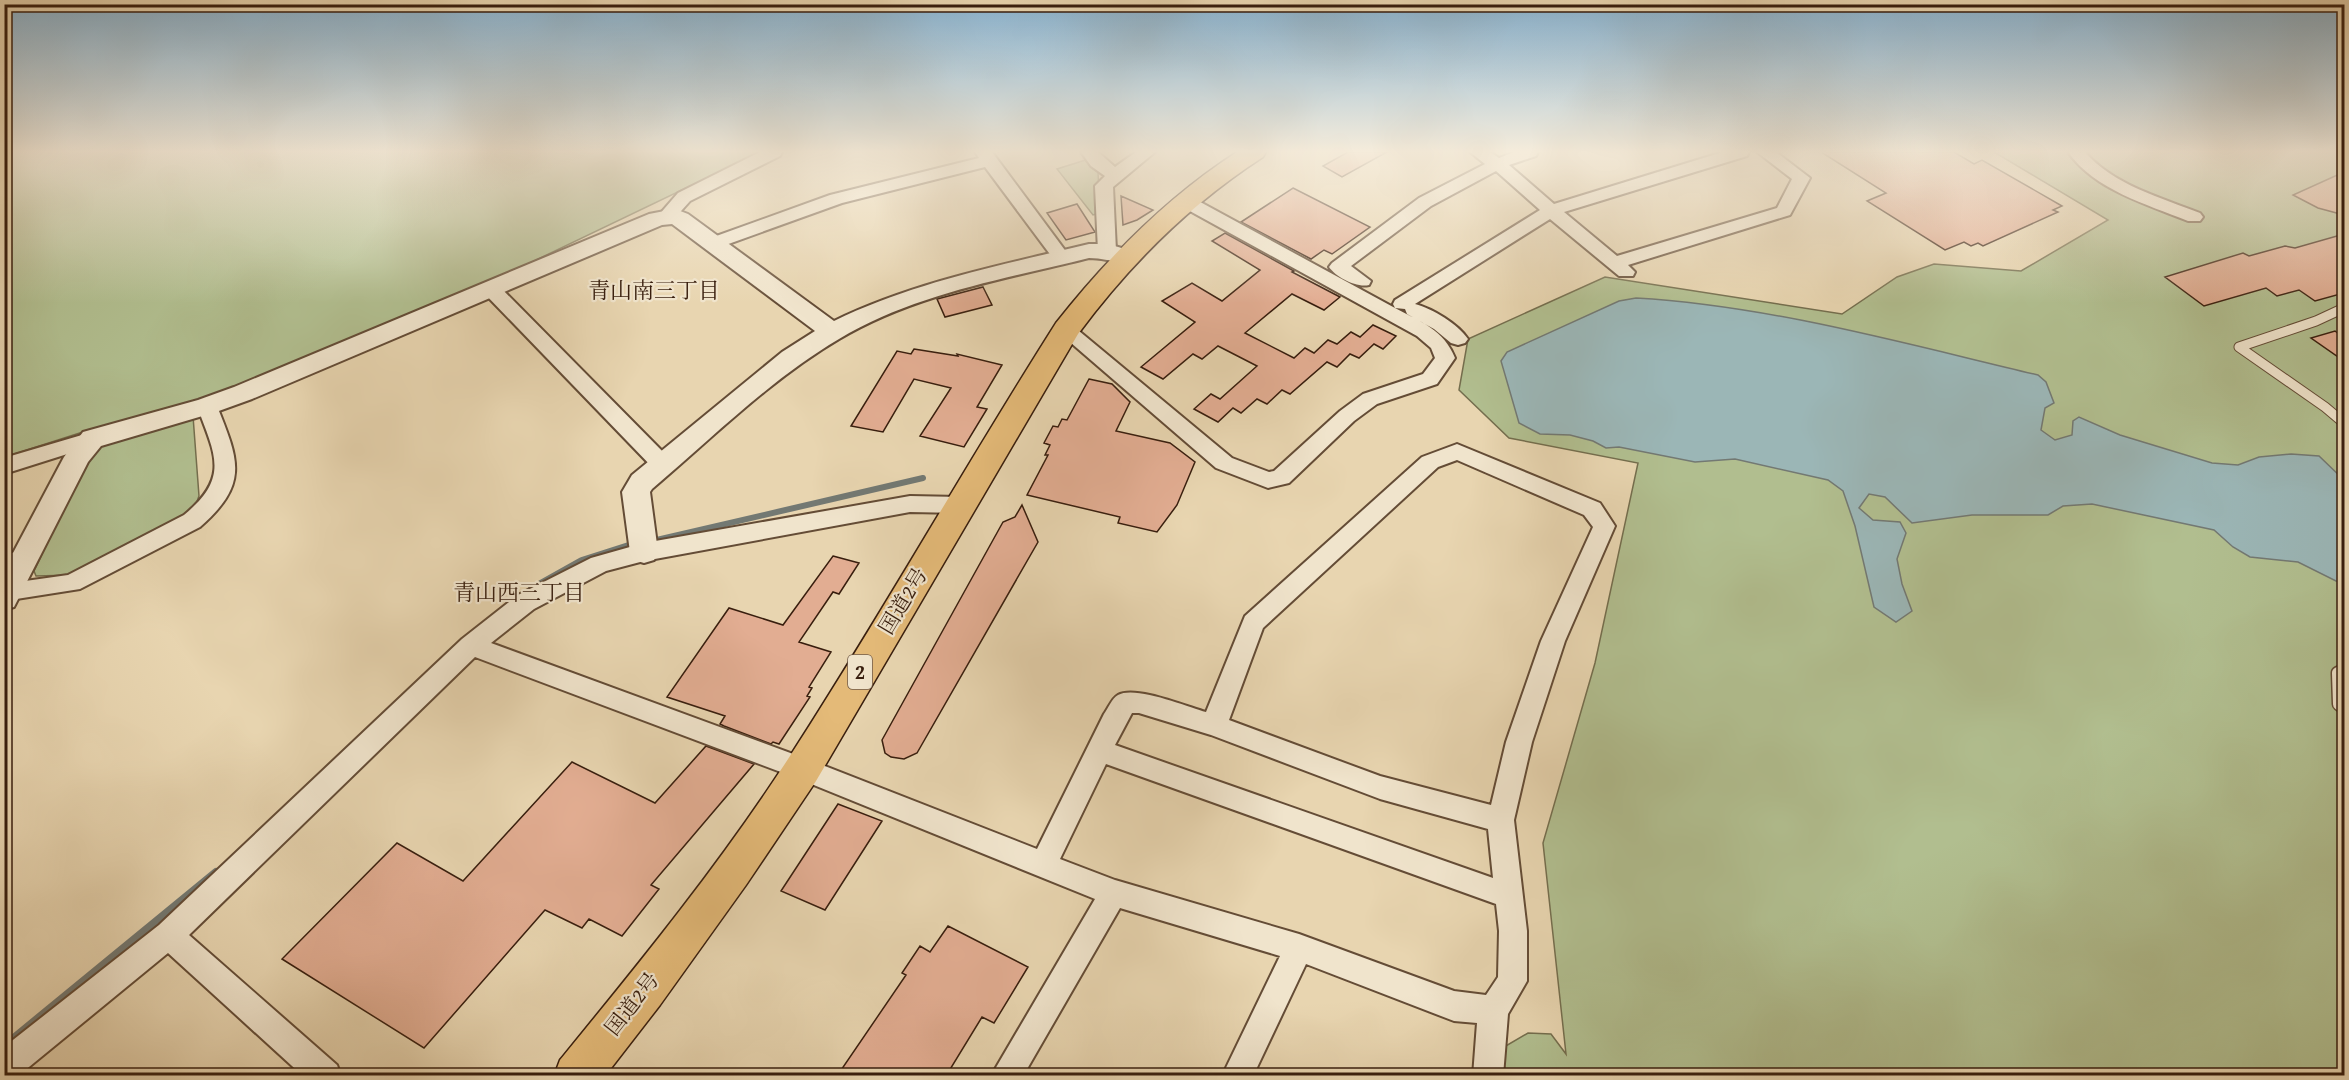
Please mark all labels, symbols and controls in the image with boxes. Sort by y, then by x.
district label: 青山南三丁目 [588,274,720,306]
street label: 国道2号 [870,561,935,640]
district label: 青山西三丁目 [453,576,585,608]
road number: 2 [848,655,872,689]
street label: 国道2号 [597,965,666,1042]

